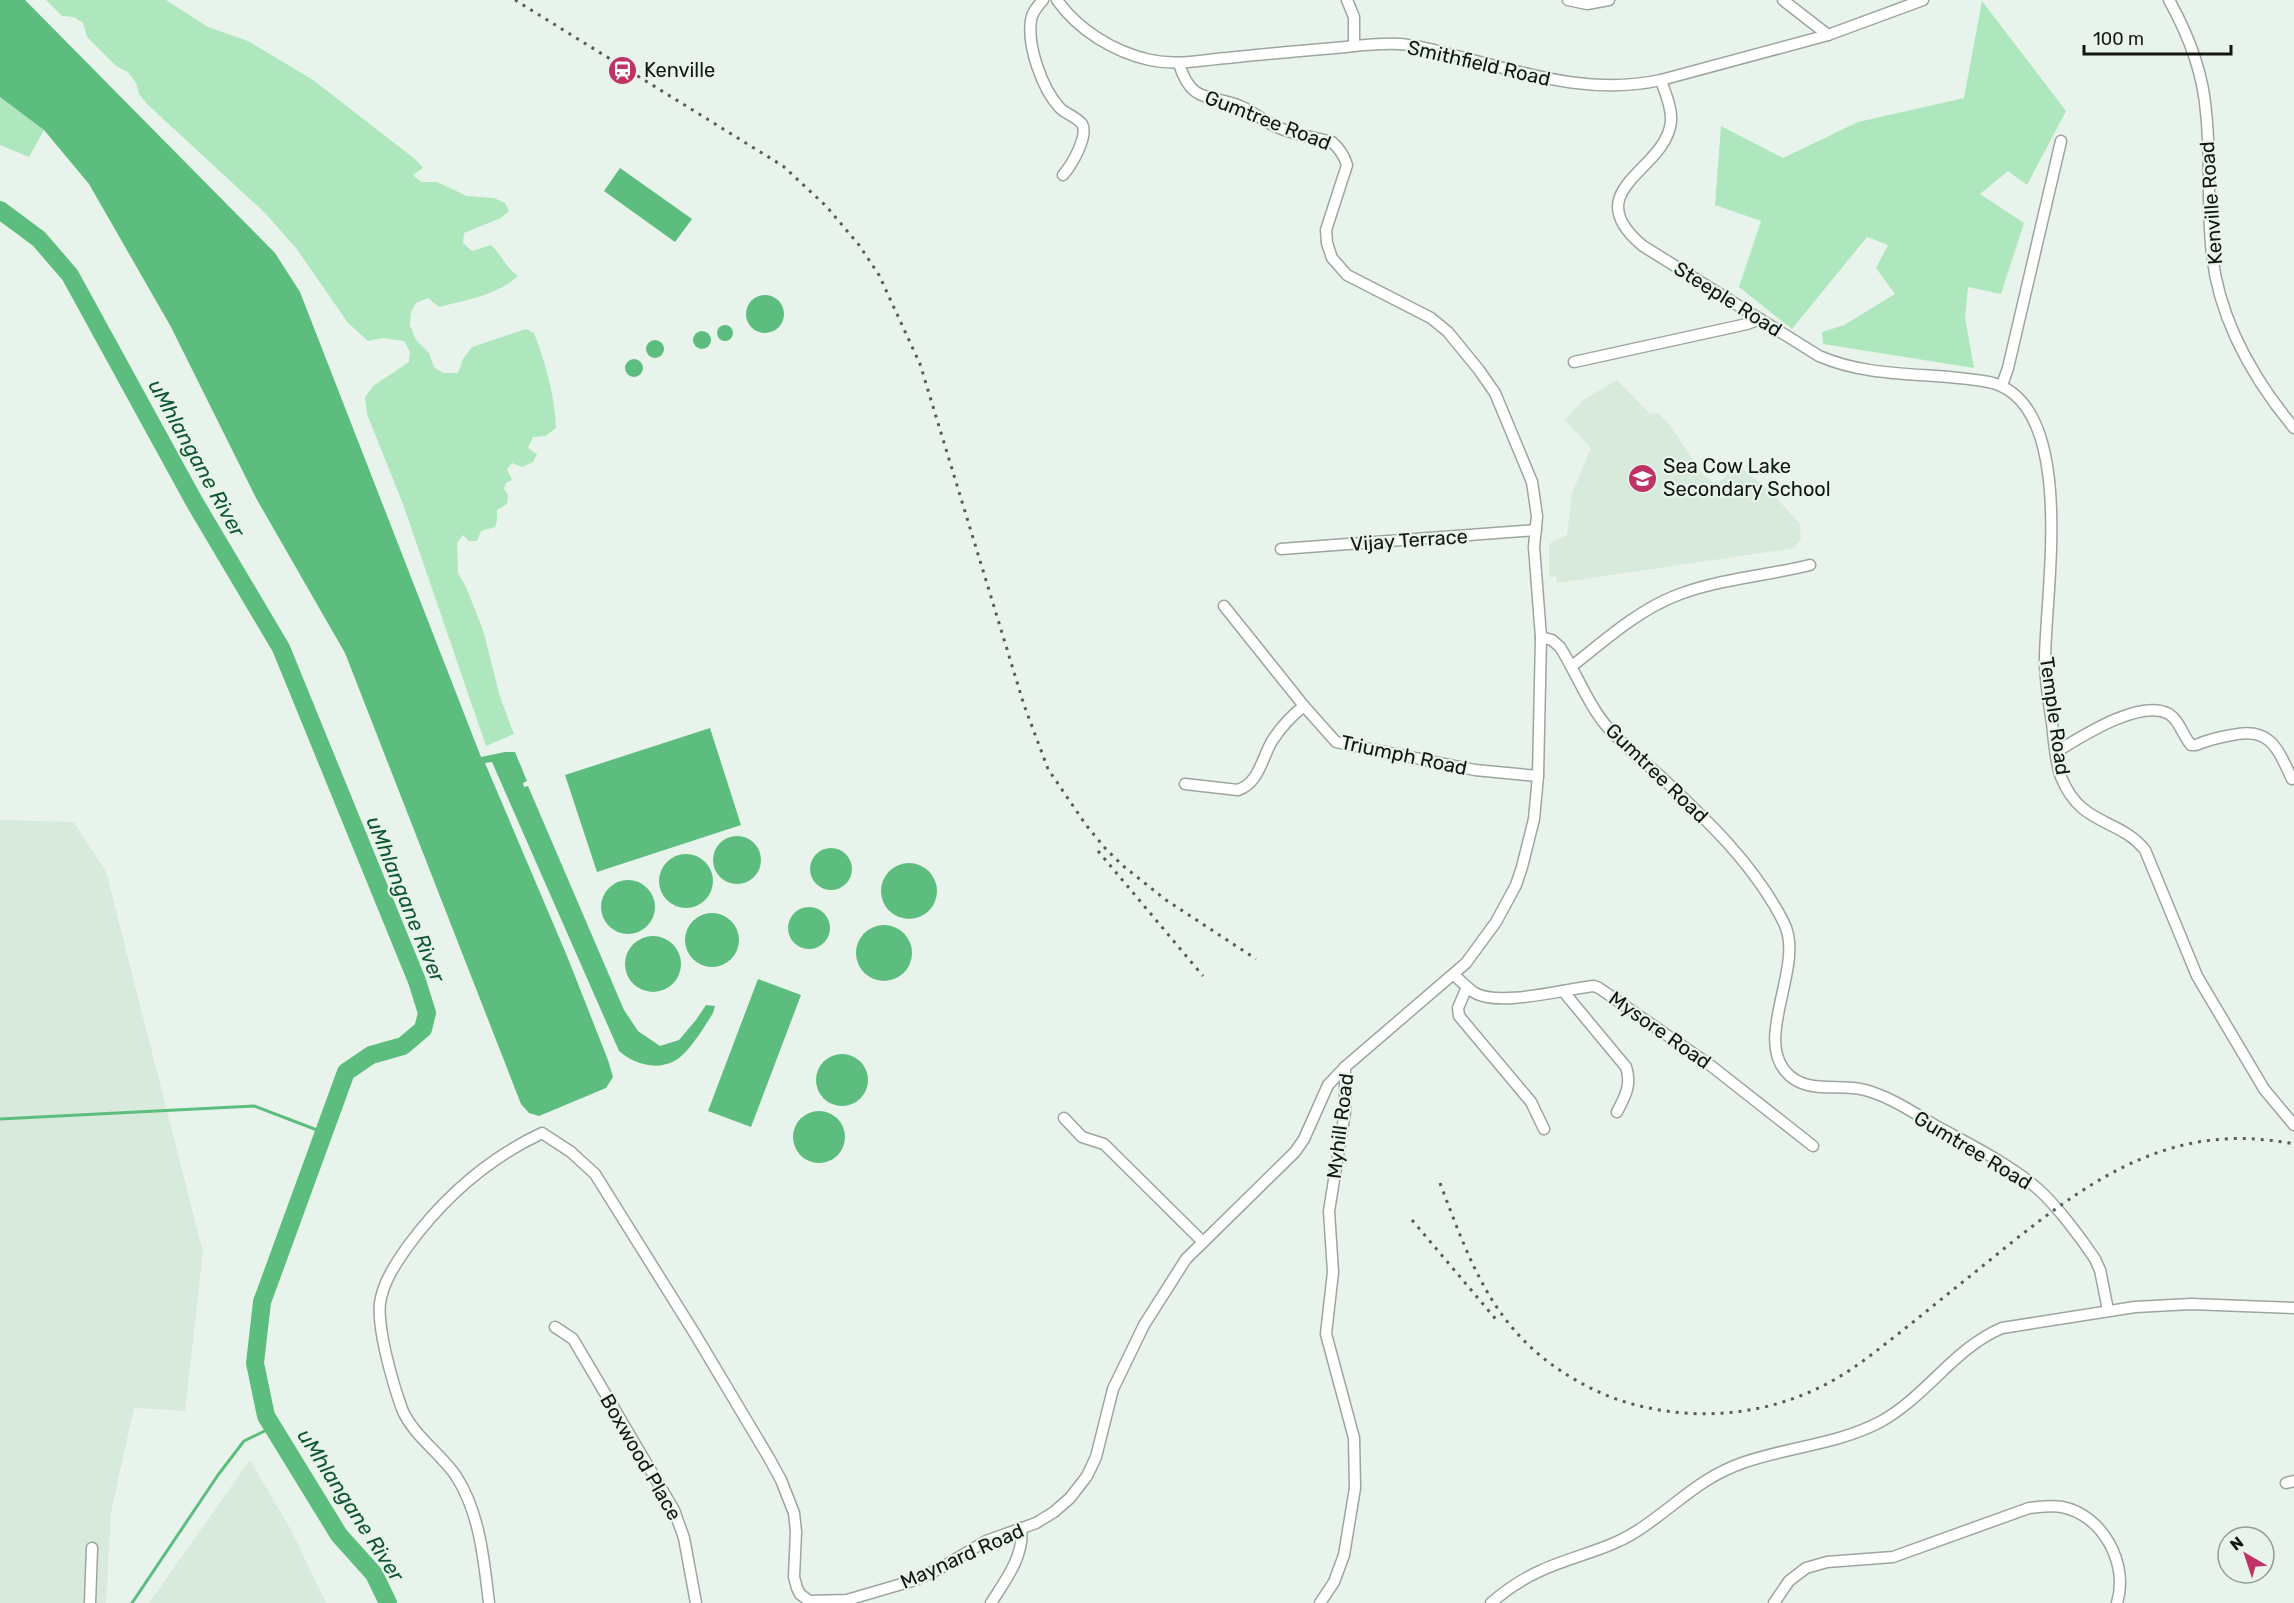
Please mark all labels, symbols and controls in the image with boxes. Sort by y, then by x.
scale bar [2084,18,2231,56]
text: 100 m [2093,28,2144,50]
street label: Smithfield Road [1405,35,1553,91]
station icon: Kenville [607,54,639,86]
place label: Kenville [644,58,715,82]
street label: Gumtree Road [1202,85,1334,155]
street label: Kenville Road [2195,141,2227,265]
street label: Steeple Road [1670,256,1786,342]
water label: uMhlangane River [143,375,251,542]
place label: Sea Cow Lake Secondary School [1663,454,1831,501]
school or university icon: Sea Cow Lake Secondary School [1626,462,1658,494]
street label: Vijay Terrace [1349,524,1469,556]
street label: Temple Road [2035,655,2075,777]
street label: Gumtree Road [1601,718,1713,828]
street label: Triumph Road [1339,730,1469,780]
water label: uMhlangane River [361,812,451,986]
street label: Mysore Road [1604,986,1716,1074]
street label: Myhill Road [1322,1072,1358,1180]
street label: Gumtree Road [1910,1105,2036,1195]
street label: Boxwood Place [595,1390,687,1524]
water label: uMhlangane River [292,1424,410,1587]
street label: Maynard Road [897,1518,1027,1594]
north arrow [2216,1525,2276,1585]
text: N [2226,1533,2247,1555]

